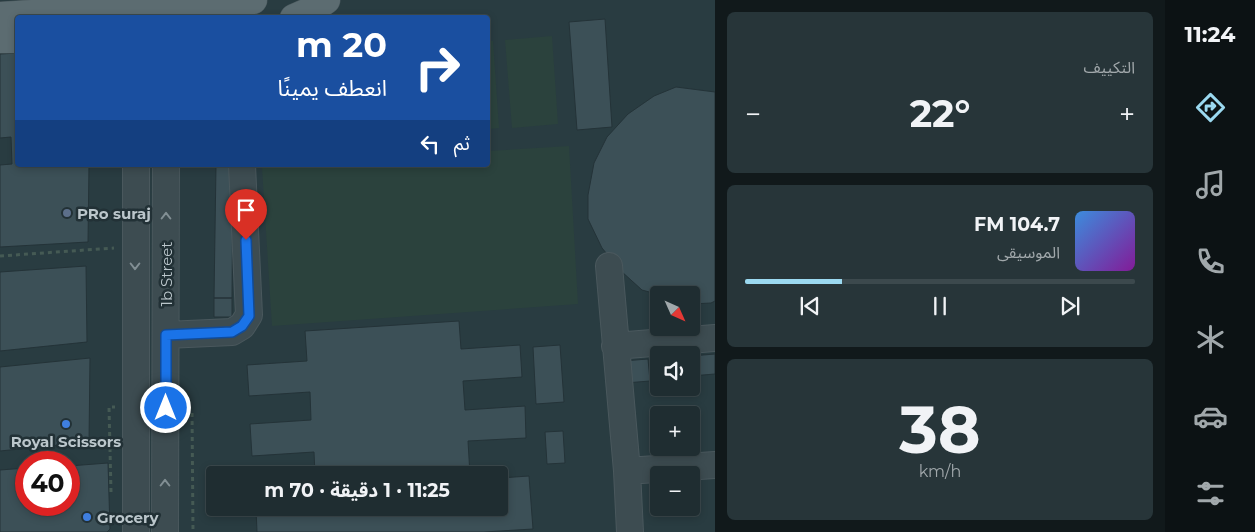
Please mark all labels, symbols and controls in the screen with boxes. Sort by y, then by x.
text: 11:24 [1185,21,1235,48]
text: 20 m [296,23,387,66]
icon: right [405,35,470,100]
text: التكييف [1083,58,1135,77]
text: انعطف يمينًا [277,75,387,102]
text: 22° [910,90,970,137]
icon: directions [1193,90,1228,125]
text: − [745,97,761,131]
text: + [1119,97,1135,131]
icon: left [416,130,444,158]
text: ثم [454,132,470,155]
icon: music [1193,167,1228,202]
pin [225,189,267,240]
icon: arrive [232,196,260,224]
place label: PRo suraj [77,204,151,223]
marker: PRo suraj [61,207,73,219]
one-way arrow [161,212,171,220]
text: 104.7 FM [974,213,1060,236]
street label: 1b Street [157,242,176,306]
text: الموسيقى [997,243,1060,262]
icon: phone [1193,244,1228,279]
one-way arrow [130,262,140,270]
north arrow [650,286,700,336]
map controls [650,286,700,516]
icon: previous [796,292,824,320]
icon: pause [926,292,954,320]
icon: next [1056,292,1084,320]
icon: climate [1193,322,1228,357]
button: sound [650,346,700,396]
position arrow [139,381,191,433]
text: 38 [899,390,981,469]
icon: car [1193,399,1228,434]
button: + [650,406,700,456]
marker: Royal Scissors [60,418,72,430]
place label: Royal Scissors [11,432,121,451]
speed limit sign: 40 [15,451,80,516]
text: km/h [919,462,961,481]
button: − [650,466,700,516]
icon: filters [1193,476,1228,511]
one-way arrow [160,479,170,487]
text: 11:25 · 1 دقيقة · 70 m [264,479,450,502]
place label: Grocery [97,508,159,527]
marker: Grocery [81,511,93,523]

